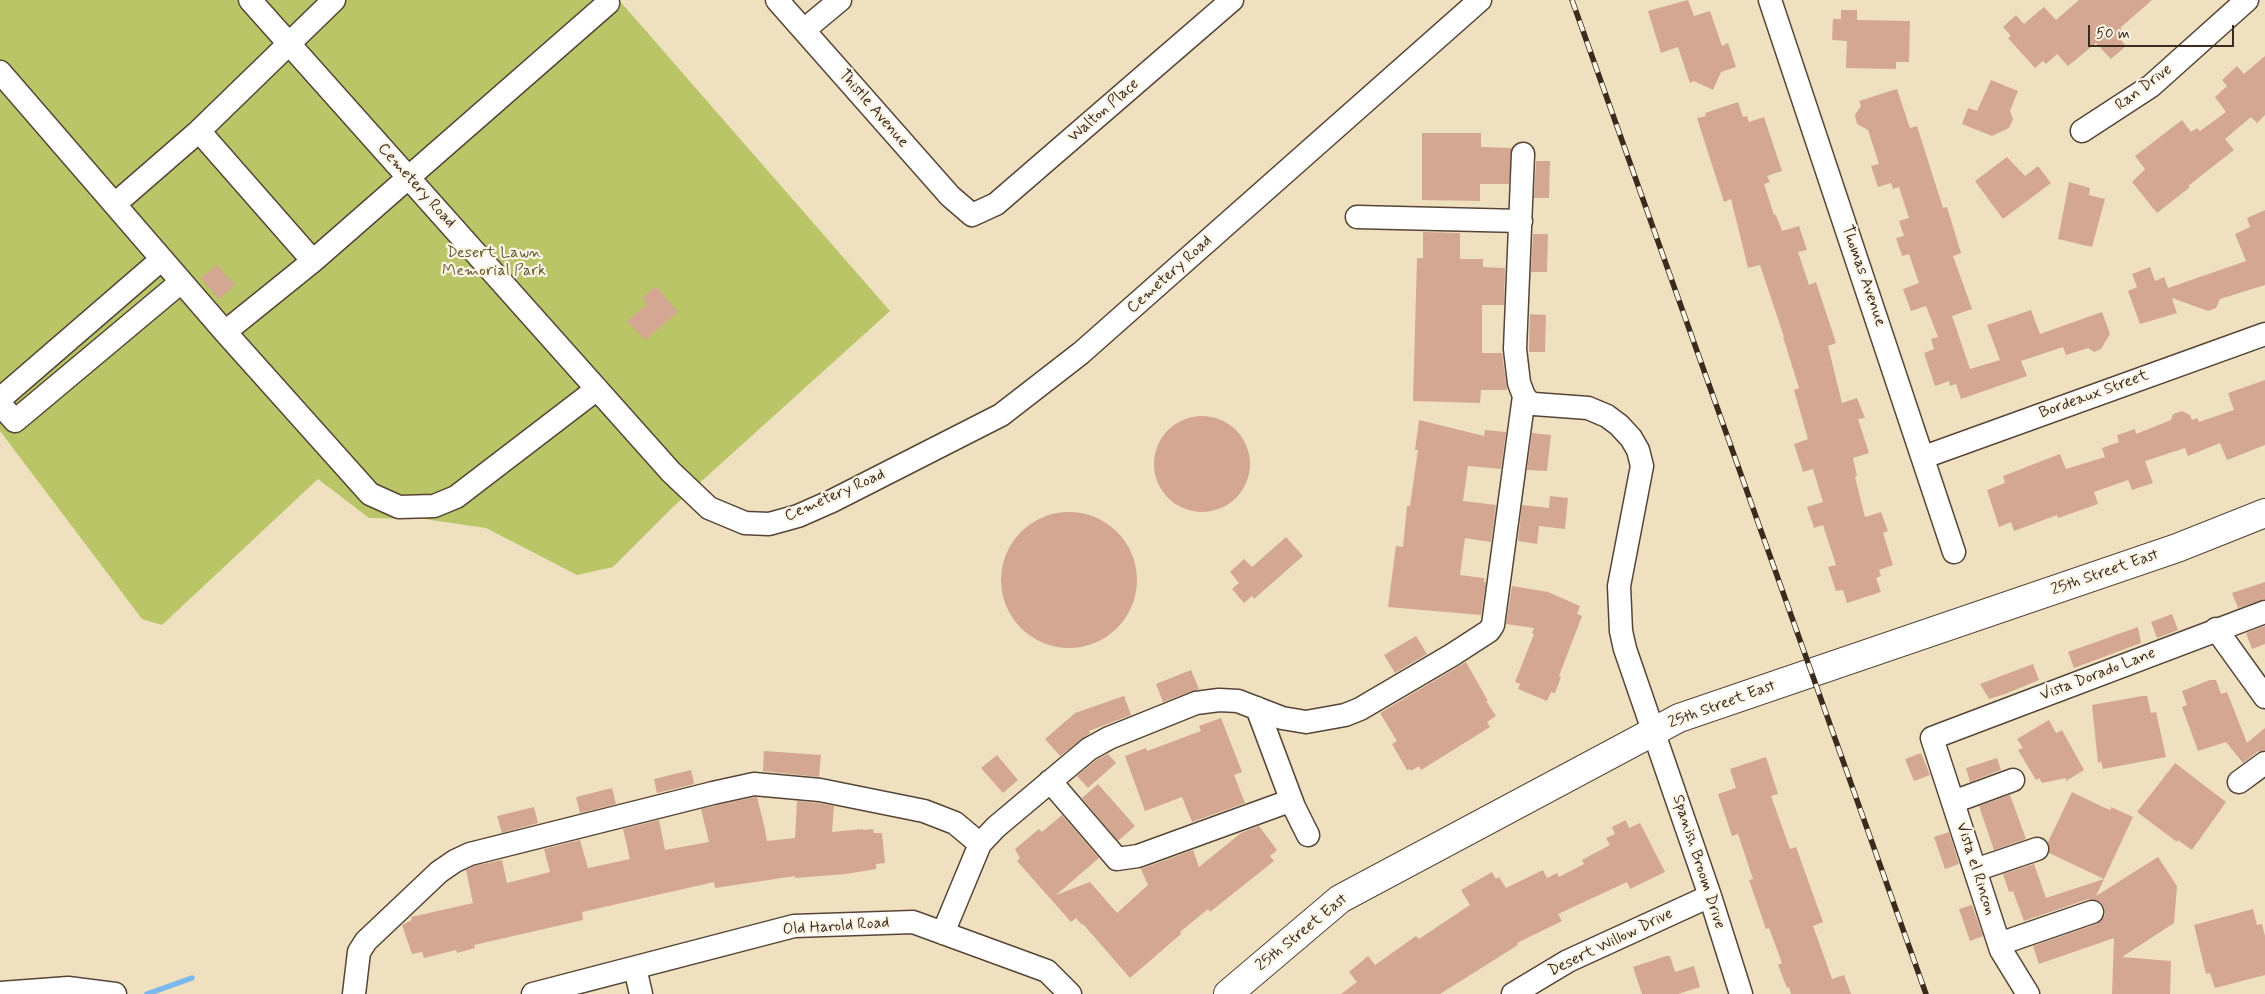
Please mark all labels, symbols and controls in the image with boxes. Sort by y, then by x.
scale bar [2090,15,2236,47]
text: 50 m [2096,24,2130,44]
street label: Ran Drive [2112,60,2176,116]
street label: Thistle Avenue [834,66,912,152]
street label: Walton Place [1065,75,1143,147]
street label: Cemetery Road [373,140,459,232]
street label: Thomas Avenue [1837,223,1889,329]
street label: Cemetery Road [1124,232,1216,318]
park label: Desert Lawn Memorial Park [442,244,546,282]
street label: Bordeaux Street [2037,366,2151,424]
street label: Cemetery Road [782,465,888,527]
street label: 25th Street East [2049,546,2161,600]
street label: Vista Dorado Lane [2038,644,2158,706]
street label: 25th Street East [1666,677,1778,733]
street label: Spanish Broom Drive [1667,792,1729,932]
street label: Vista el Rincon [1951,820,1999,918]
street label: 25th Street East [1252,890,1352,976]
street label: Desert Willow Drive [1546,905,1676,981]
street label: Old Harold Road [782,914,890,940]

